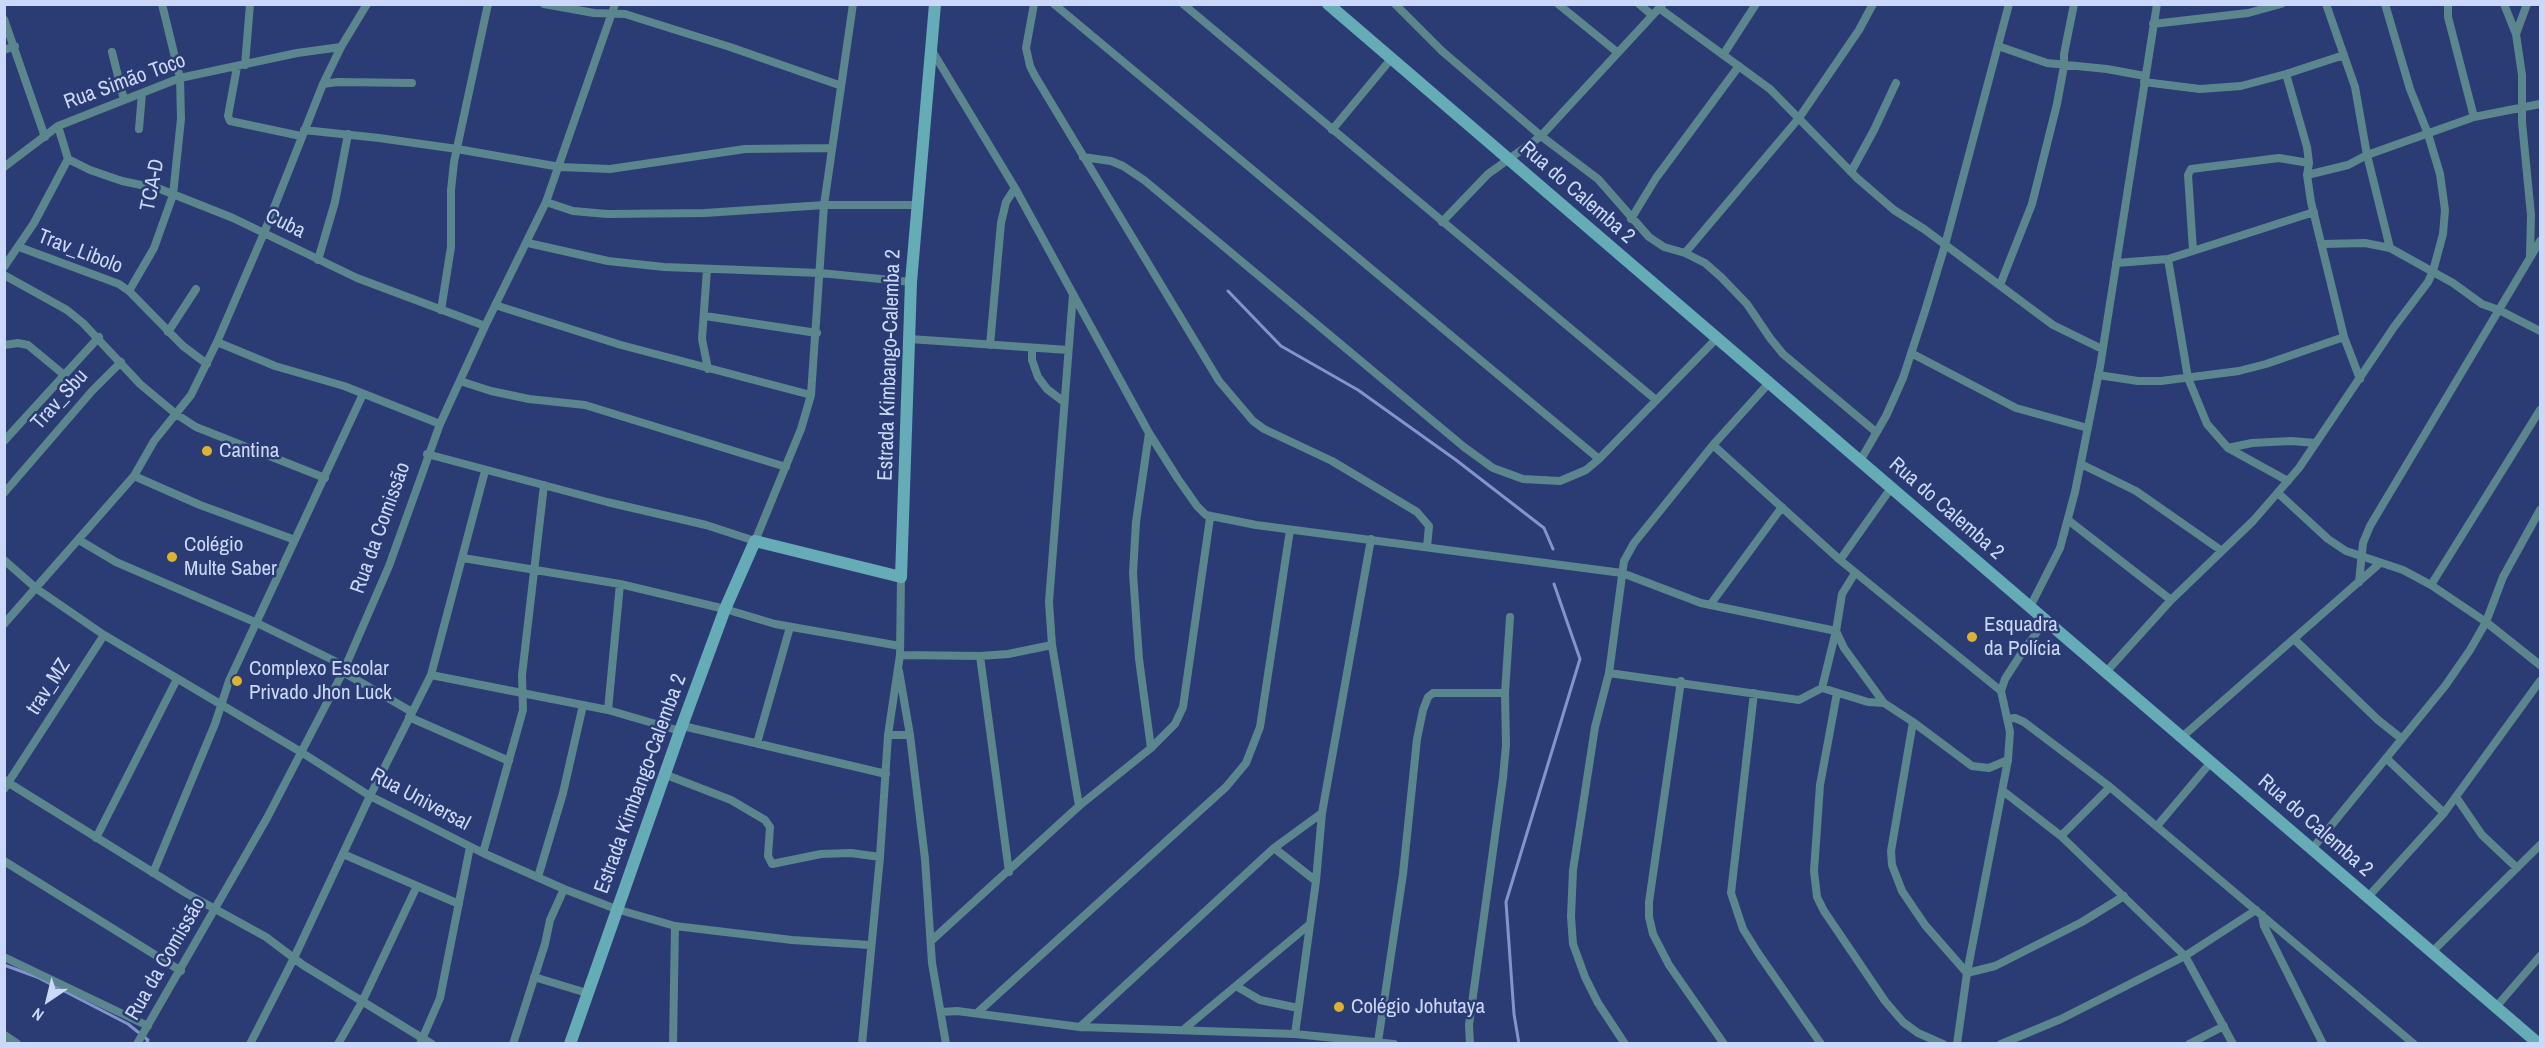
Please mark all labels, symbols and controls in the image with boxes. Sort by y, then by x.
street label: Rua Simão Toco [61,48,189,116]
street label: Rua do Calemba 2 [1515,136,1639,250]
street label: TCA-D [136,157,170,213]
street label: Cuba [261,204,309,244]
street label: Trav_Libolo [34,224,126,280]
street label: Estrada Kimbango-Calemba 2 [873,249,907,481]
street label: Trav_Sbu [26,365,94,435]
place label: Cantina [219,438,279,464]
marker: Cantina [200,444,214,458]
street label: Rua do Calemba 2 [1884,452,2008,566]
street label: Rua da Comissão [346,459,416,597]
place label: Colégio Multe Saber [184,532,277,582]
marker: Colégio Multe Saber [165,550,179,564]
place label: Esquadra da Polícia [1984,612,2061,662]
marker: Esquadra da Polícia [1965,630,1979,644]
street label: trav_MZ [22,654,76,720]
place label: Complexo Escolar Privado Jhon Luck [249,656,392,706]
street label: Estrada Kimbango-Calemba 2 [590,671,692,897]
marker: Complexo Escolar Privado Jhon Luck [230,674,244,688]
street label: Rua Universal [366,763,474,837]
street label: Rua do Calemba 2 [2253,769,2377,883]
street label: Rua da Comissão [121,893,211,1025]
north arrow [18,970,78,1030]
place label: Colégio Johutaya [1351,994,1485,1020]
marker: Colégio Johutaya [1332,1000,1346,1014]
text: N [27,1003,48,1026]

